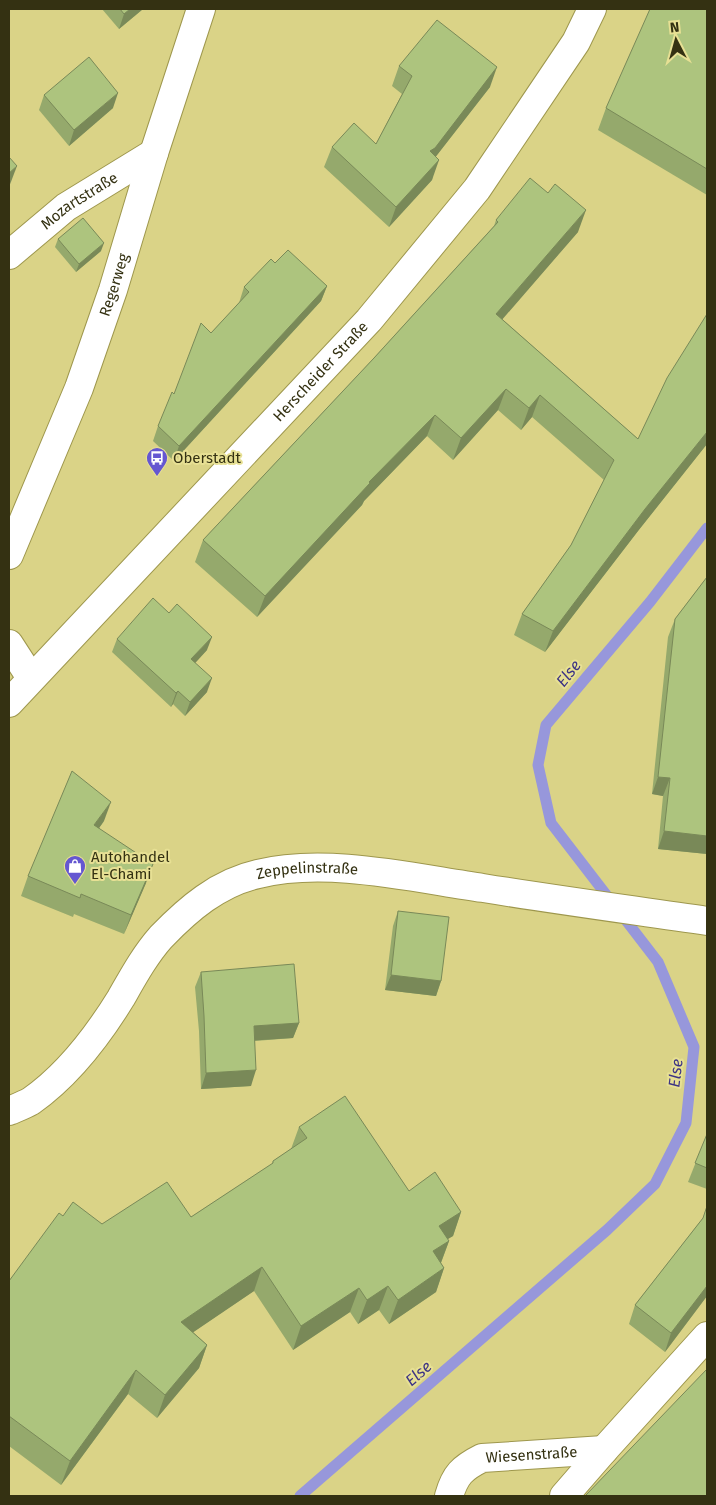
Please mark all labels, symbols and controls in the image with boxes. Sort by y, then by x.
north arrow [651,15,701,65]
text: N [669,19,680,37]
street label: Mozartstraße [37,168,121,233]
street label: Regerweg [95,251,133,319]
street label: Herscheider Straße [269,318,372,425]
bus stop icon: Oberstadt [145,446,169,477]
place label: Oberstadt [173,449,241,467]
water label: Else [552,656,585,690]
place label: Autohandel El-Chami [91,848,170,883]
shop icon: Autohandel El-Chami [63,854,87,885]
street label: Zeppelinstraße [255,859,359,883]
water label: Else [664,1058,687,1088]
water label: Else [401,1357,435,1390]
street label: Wiesenstraße [485,1443,578,1467]

